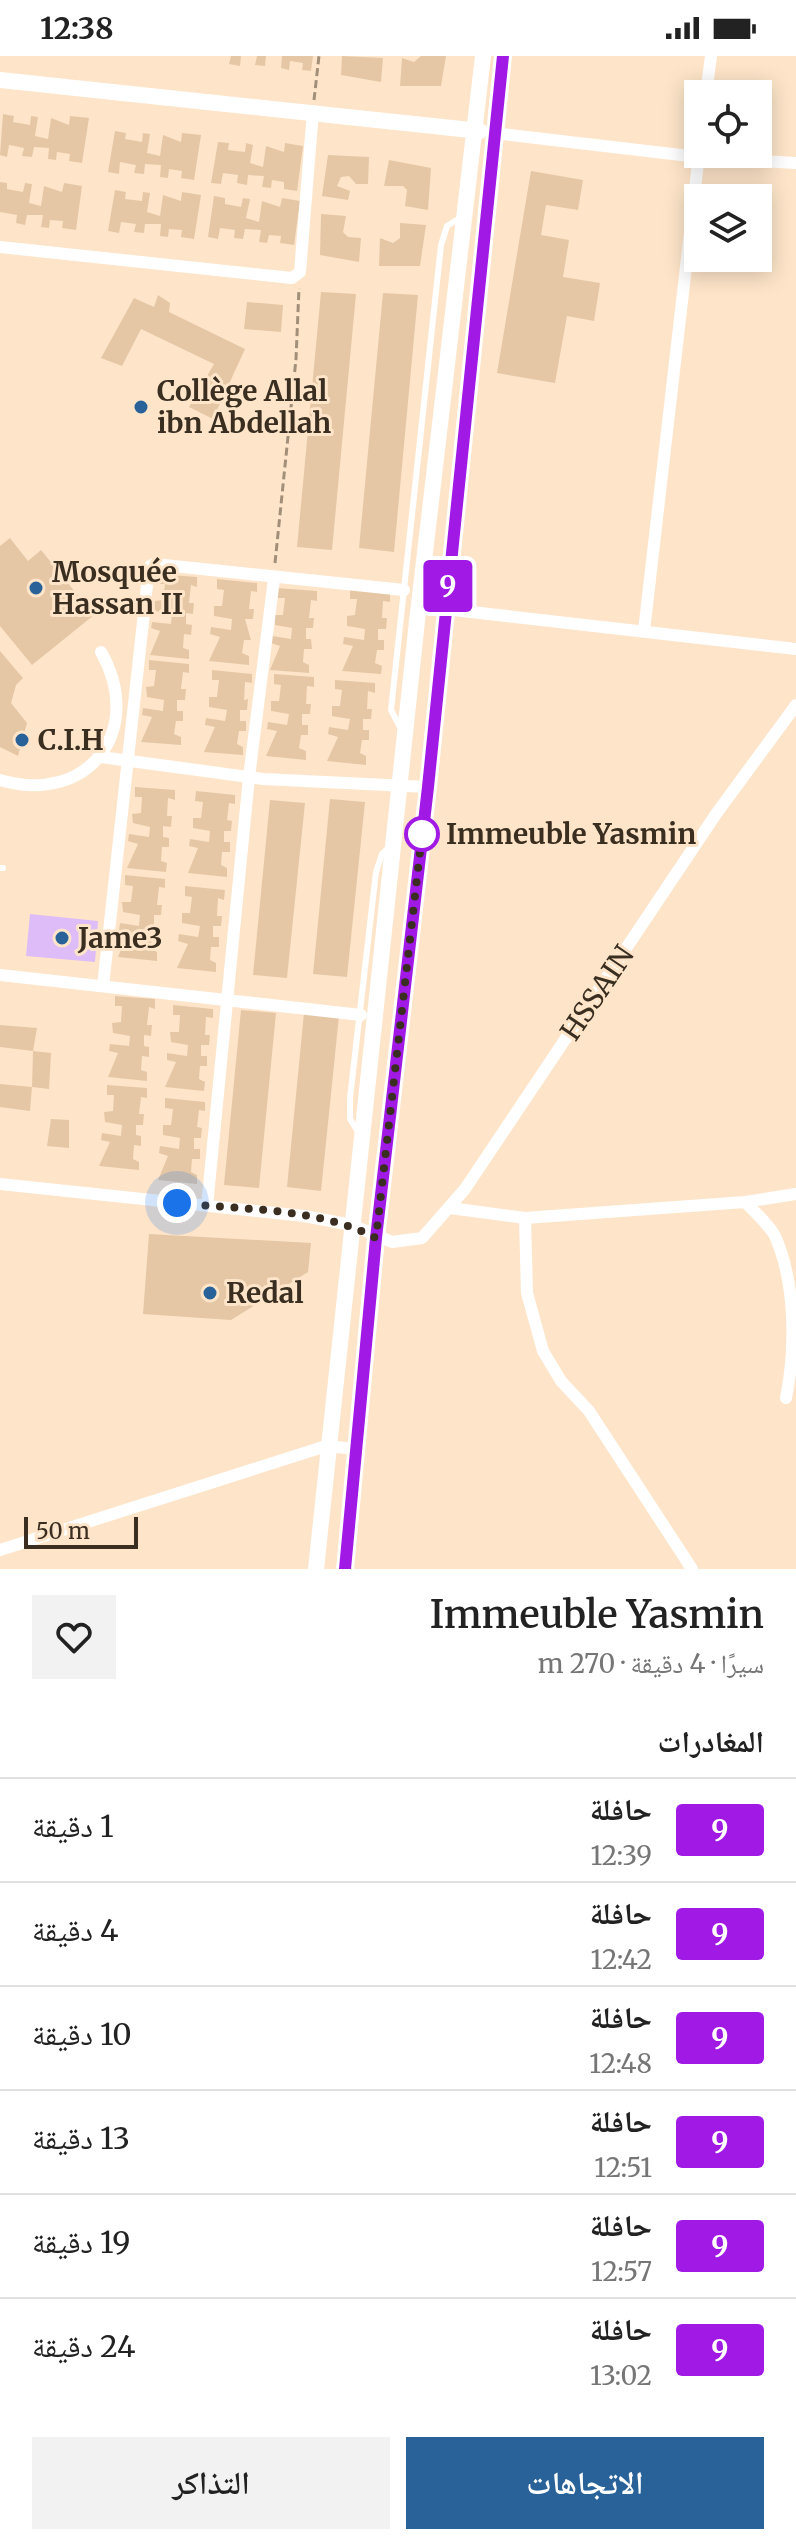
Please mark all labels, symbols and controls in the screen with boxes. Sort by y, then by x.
text: 12:38 [40,9,114,47]
map controls [684,80,772,272]
button: locate [684,80,772,168]
button: layers [684,184,772,272]
place label: Collège Allal ibn Abdellah [157,373,332,441]
marker: Collège Allal ibn Abdellah [132,398,150,416]
place label: Mosquée Hassan II [52,554,183,622]
line badge: 9 [422,560,474,612]
text: 9 [439,568,457,604]
marker: Mosquée Hassan II [27,579,45,597]
place label: C.I.H [38,722,104,758]
marker: C.I.H [13,731,31,749]
place label: Immeuble Yasmin [446,816,696,852]
marker: Immeuble Yasmin [405,817,439,851]
place label: Jame3 [77,920,163,956]
marker: Jame3 [53,929,71,947]
street label: HSSAIN [552,938,642,1047]
your location [157,1183,197,1223]
place label: Redal [226,1275,304,1311]
marker: Redal [201,1284,219,1302]
scale bar [24,1513,138,1549]
text: 50 m [36,1517,90,1545]
text: Immeuble Yasmin [430,1591,764,1638]
button: heart [32,1595,116,1679]
text: سيرًا · 4 دقيقة · 270 m [538,1647,764,1680]
text: المغادرات [657,1722,764,1760]
text: حافلة [590,1790,652,1828]
text: 1 دقيقة [32,1807,114,1845]
text: 9 [711,1812,729,1848]
text: 12:39 [590,1839,652,1872]
text: حافلة [590,1894,652,1932]
text: 4 دقيقة [32,1911,119,1949]
text: 9 [711,1916,729,1952]
text: 12:42 [591,1943,652,1976]
text: حافلة [590,1998,652,2036]
text: 10 دقيقة [32,2015,132,2053]
text: 9 [711,2020,729,2056]
text: 12:48 [589,2047,652,2080]
text: حافلة [590,2102,652,2140]
text: 13 دقيقة [32,2119,130,2157]
text: 9 [711,2124,729,2160]
text: 12:51 [594,2151,652,2184]
text: حافلة [590,2206,652,2244]
text: 19 دقيقة [32,2223,130,2261]
text: 9 [711,2228,729,2264]
text: 12:57 [591,2255,652,2288]
text: حافلة [590,2310,652,2348]
text: 24 دقيقة [32,2327,136,2365]
text: 9 [711,2332,729,2368]
text: 13:02 [590,2359,652,2392]
button: التذاكر [32,2437,390,2529]
button: الاتجاهات [406,2437,764,2529]

